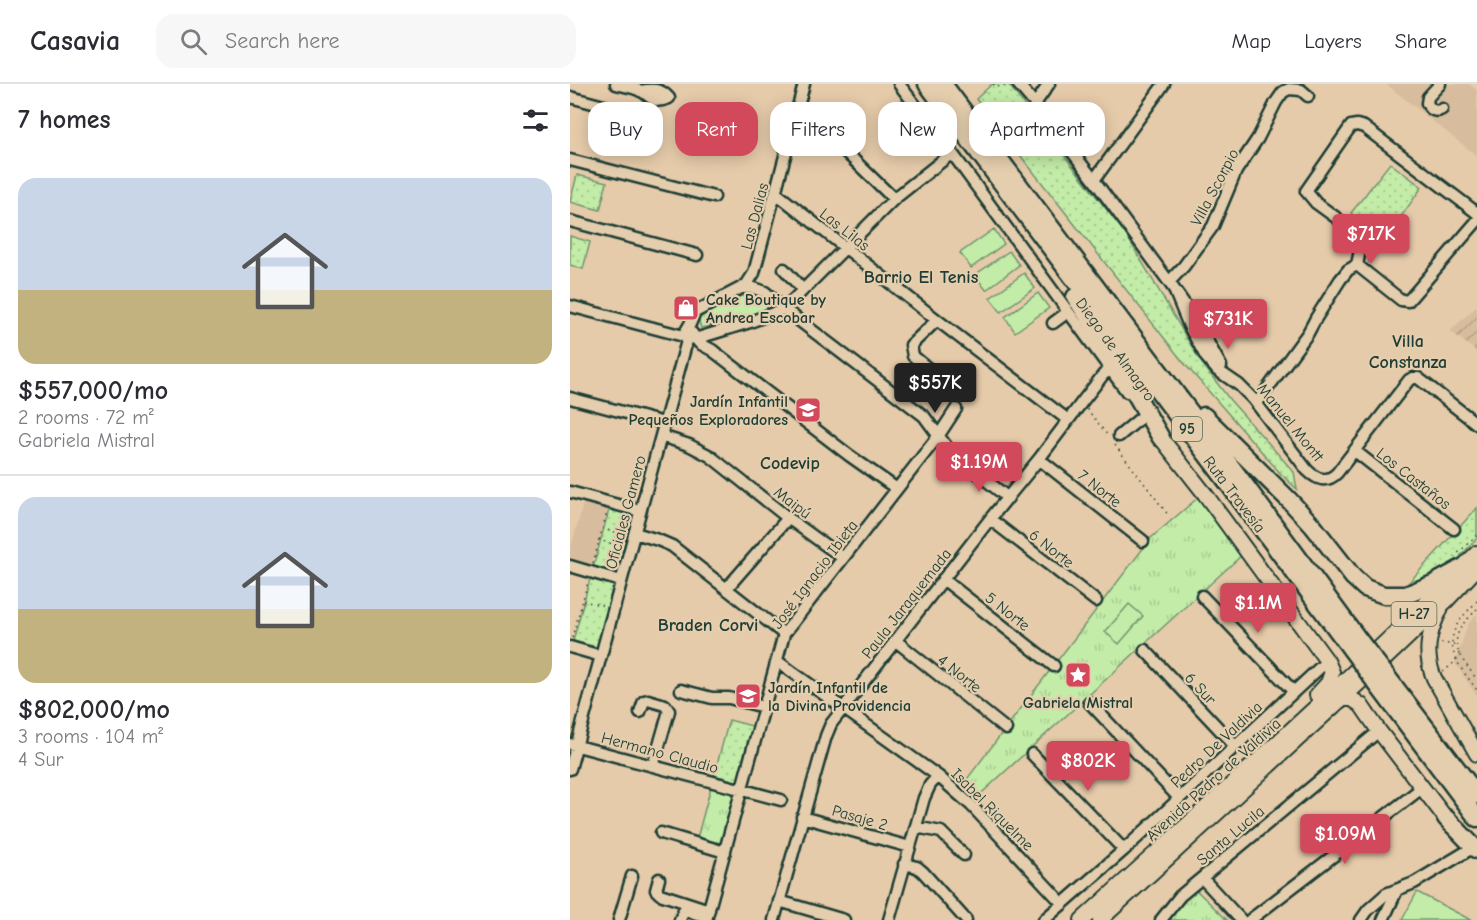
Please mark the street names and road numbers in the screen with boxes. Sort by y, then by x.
street label: Villa Scorpio [1187,146,1243,229]
street label: Las Dalias [737,181,773,252]
street label: Las Lilas [816,205,873,255]
street label: Diego de Almagro [1072,294,1159,405]
street label: Manuel Montt [1253,380,1328,466]
road number: 95 [1172,417,1202,441]
street label: Los Castaños [1373,444,1454,513]
street label: Oficiales Gamero [602,453,650,571]
street label: Ruta Travesía [1200,453,1269,536]
street label: 7 Norte [1074,466,1125,511]
street label: Maipú [770,483,815,523]
street label: José Ignacio Ibieta [768,517,862,633]
street label: 6 Norte [1026,526,1077,572]
street label: Paula Jaraquemada [858,545,955,662]
street label: 5 Norte [982,589,1033,635]
road number: H-27 [1392,602,1436,626]
street label: 4 Norte [934,651,985,697]
street label: 6 Sur [1181,669,1220,709]
street label: Pedro De Valdivia [1167,698,1266,792]
street label: Avenida Pedro de Valdivia [1143,715,1285,845]
street label: Hermano Claudio [599,729,720,777]
street label: Isabel Riquelme [947,765,1037,855]
street label: Pasaje 2 [830,801,890,834]
street label: Santa Lucila [1193,802,1268,869]

